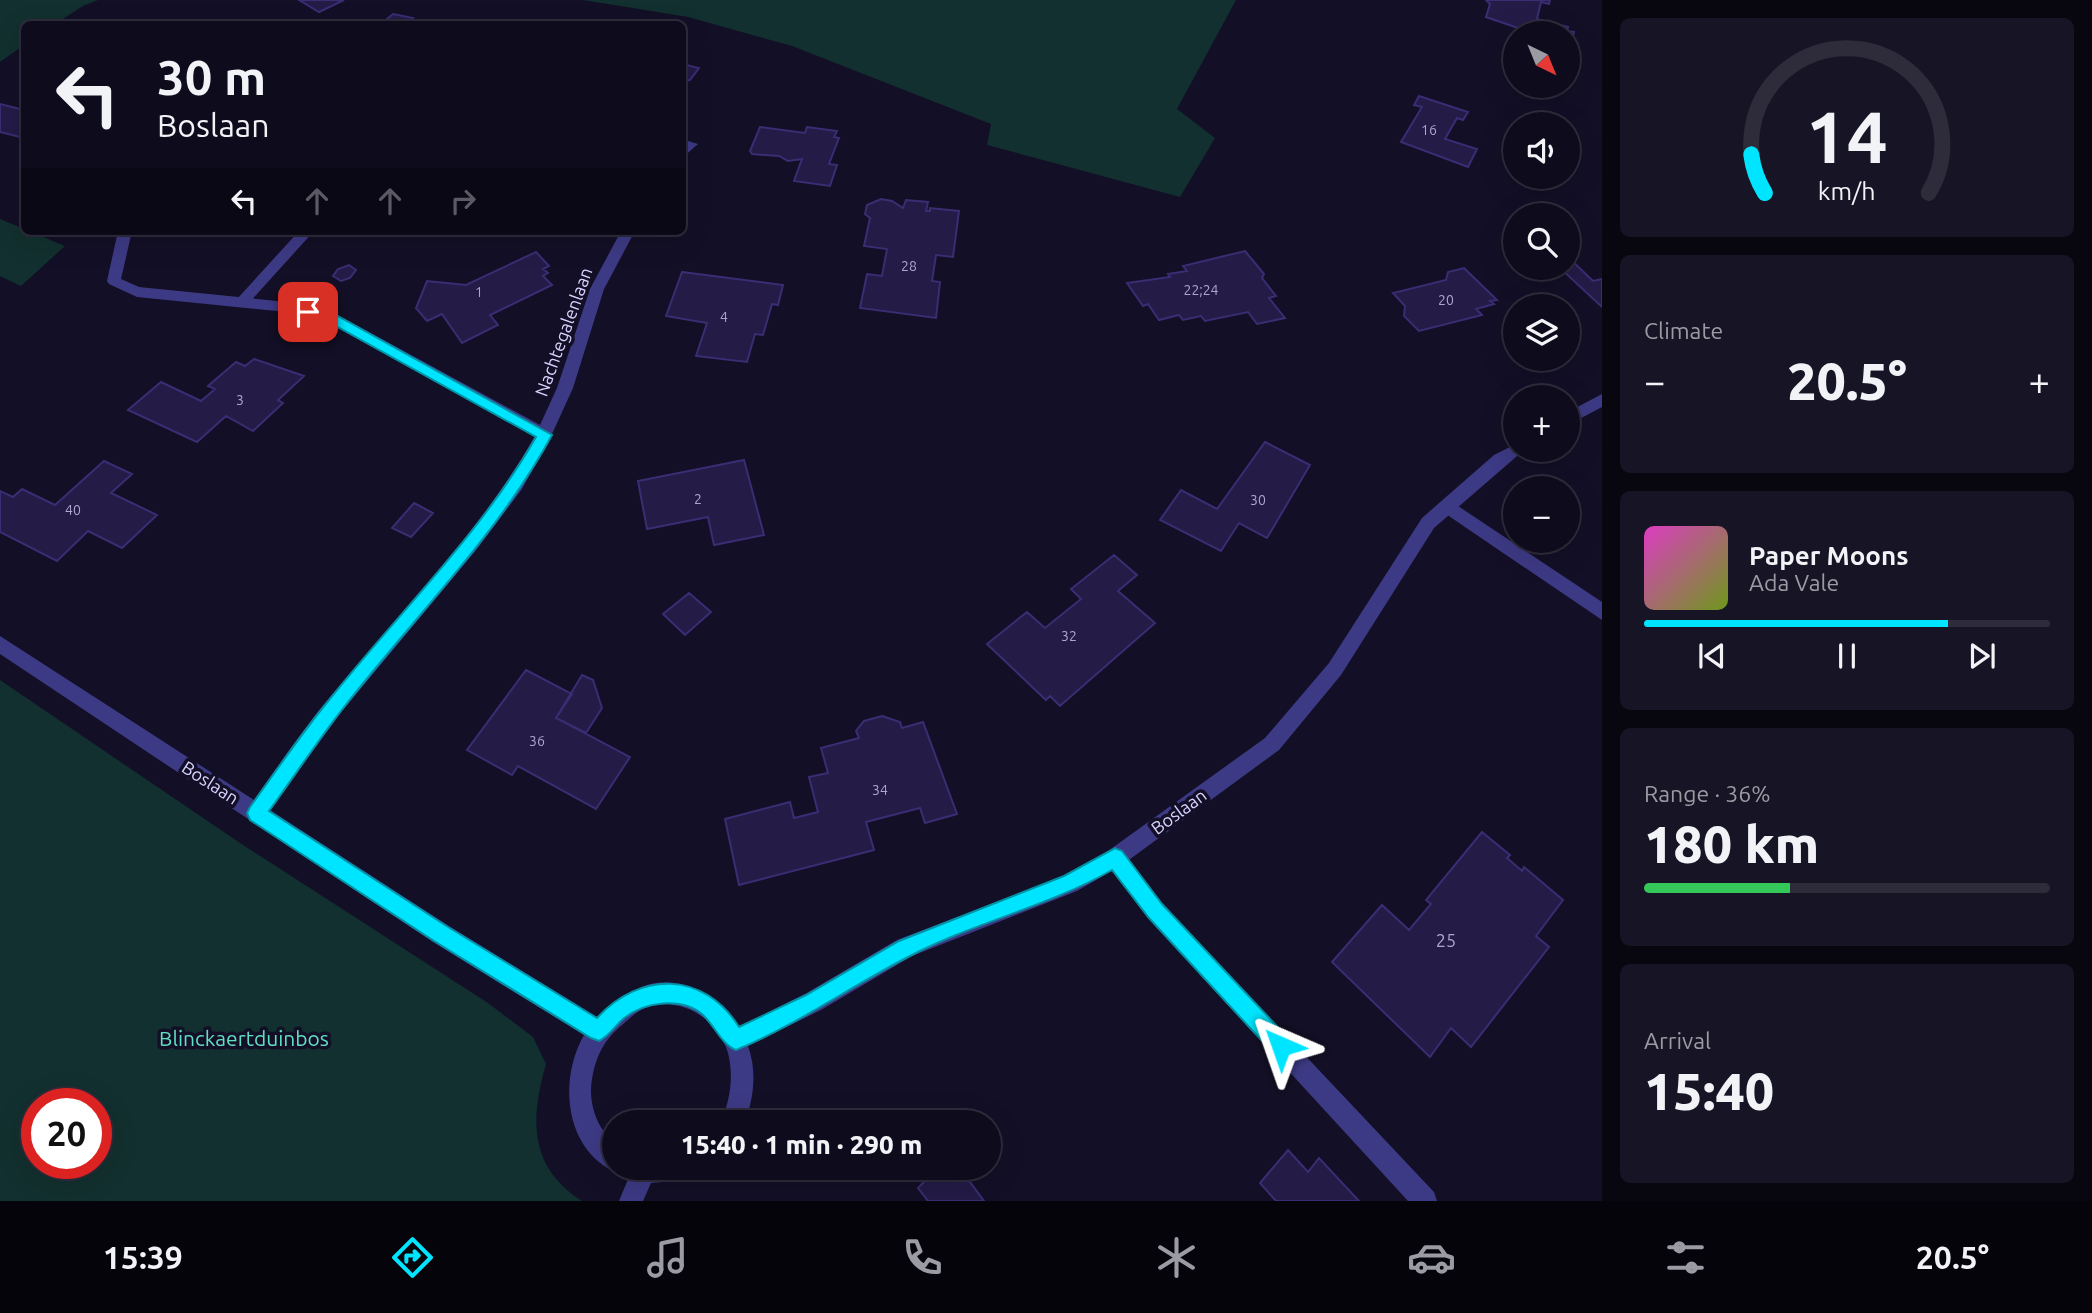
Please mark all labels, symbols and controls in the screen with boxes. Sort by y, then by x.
north arrow [1503,21,1580,98]
map controls [1503,21,1580,553]
icon: left [42,49,133,140]
text: 30 m [157,49,266,104]
text: 14 [1806,96,1888,178]
text: Boslaan [157,107,270,143]
button: sound [1503,112,1580,189]
house number: 16 [1421,122,1437,138]
text: km/h [1818,177,1876,205]
icon: left [225,182,263,220]
icon: ahead [298,182,336,220]
icon: ahead [371,182,409,220]
icon: right [444,182,482,220]
button: search [1503,203,1580,280]
house number: 28 [901,258,917,274]
street label: Nachtegalenlaan [530,264,596,399]
pin [278,282,338,342]
house number: 22;24 [1183,282,1219,298]
house number: 1 [475,284,483,300]
house number: 20 [1438,292,1454,308]
icon: arrive [289,293,327,331]
button: layers [1503,294,1580,371]
house number: 4 [720,309,728,325]
text: Climate [1644,318,1723,343]
text: 20.5° [1787,352,1907,410]
text: − [1644,360,1665,402]
text: + [2029,360,2050,402]
button: + [1503,385,1580,462]
house number: 3 [236,392,244,408]
button: − [1503,476,1580,553]
house number: 2 [694,491,702,507]
house number: 30 [1250,492,1266,508]
house number: 40 [65,502,81,518]
text: Paper Moons [1749,541,1908,570]
text: Ada Vale [1749,570,1839,595]
house number: 32 [1061,628,1077,644]
icon: previous [1693,637,1731,675]
icon: pause [1828,637,1866,675]
icon: next [1963,637,2001,675]
house number: 36 [529,733,545,749]
street label: Boslaan [179,757,243,808]
text: Range · 36% [1644,781,1771,806]
house number: 34 [872,782,888,798]
street label: Boslaan [1147,784,1210,838]
text: 180 km [1644,815,1819,873]
house number: 25 [1436,930,1456,950]
position arrow [1244,1009,1318,1083]
park label: Blinckaertduinbos [159,1026,329,1050]
text: Arrival [1644,1028,1711,1053]
text: 15:40 [1644,1062,1774,1120]
speed limit sign: 20 [21,1088,112,1179]
text: 15:40 · 1 min · 290 m [681,1130,922,1159]
icon: directions [388,1233,437,1282]
icon: music [643,1233,692,1282]
icon: phone [898,1233,947,1282]
icon: climate [1152,1233,1201,1282]
icon: car [1407,1233,1456,1282]
icon: filters [1661,1233,1710,1282]
text: 15:39 [103,1239,183,1275]
text: 20.5° [1916,1239,1989,1275]

